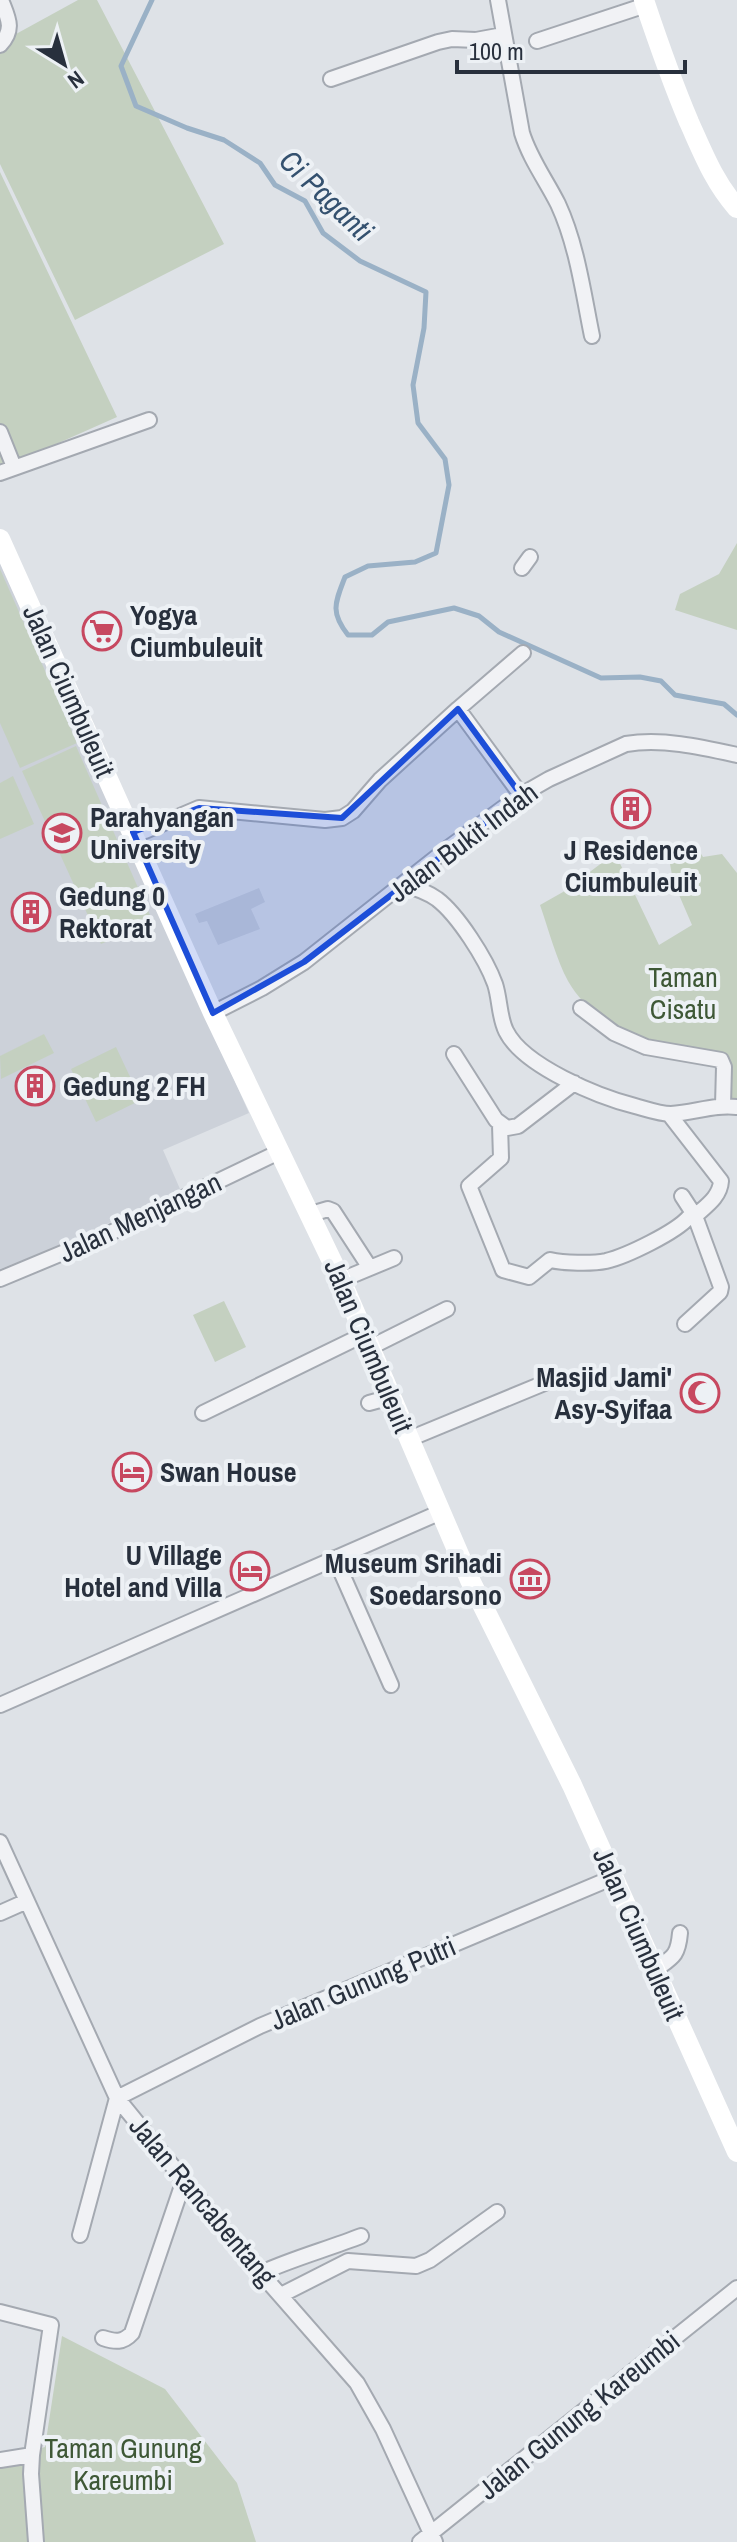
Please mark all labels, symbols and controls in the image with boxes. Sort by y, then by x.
north arrow [24,24,104,104]
scale bar [457,24,685,74]
text: 100 m [469,35,524,67]
text: N [62,64,90,96]
water label: Ci Paganti [271,141,383,250]
place label: Yogya Ciumbuleuit [130,596,263,666]
street label: Jalan Ciumbuleuit [14,599,124,783]
supermarket icon: Yogya Ciumbuleuit [81,610,123,652]
street label: Jalan Bukit Indah [381,773,545,911]
building icon: J Residence Ciumbuleuit [610,788,652,830]
place label: Parahyangan University [90,798,234,868]
school or university icon: Parahyangan University [41,812,83,854]
place label: J Residence Ciumbuleuit [564,831,698,901]
place label: Gedung 0 Rektorat [59,877,165,947]
building icon: Gedung 0 Rektorat [10,891,52,933]
park label: Taman Cisatu [648,958,718,1028]
building icon: Gedung 2 FH [14,1065,56,1107]
place label: Gedung 2 FH [63,1067,206,1105]
street label: Jalan Menjangan [53,1163,227,1271]
street label: Jalan Ciumbuleuit [315,1253,423,1439]
place label: Masjid Jami' Asy-Syifaa [536,1358,672,1428]
mosque icon: Masjid Jami' Asy-Syifaa [679,1372,721,1414]
hotel icon: Swan House [111,1451,153,1493]
place label: Swan House [160,1453,297,1491]
place label: U Village Hotel and Villa [64,1536,222,1606]
place label: Museum Srihadi Soedarsono [325,1544,502,1614]
hotel icon: U Village Hotel and Villa [229,1550,271,1592]
museum icon: Museum Srihadi Soedarsono [509,1558,551,1600]
street label: Jalan Ciumbuleuit [584,1842,694,2026]
street label: Jalan Gunung Putri [265,1927,461,2039]
street label: Jalan Rancabentang [121,2108,285,2294]
street label: Jalan Gunung Kareumbi [470,2322,688,2508]
park label: Taman Gunung Kareumbi [44,2429,202,2499]

